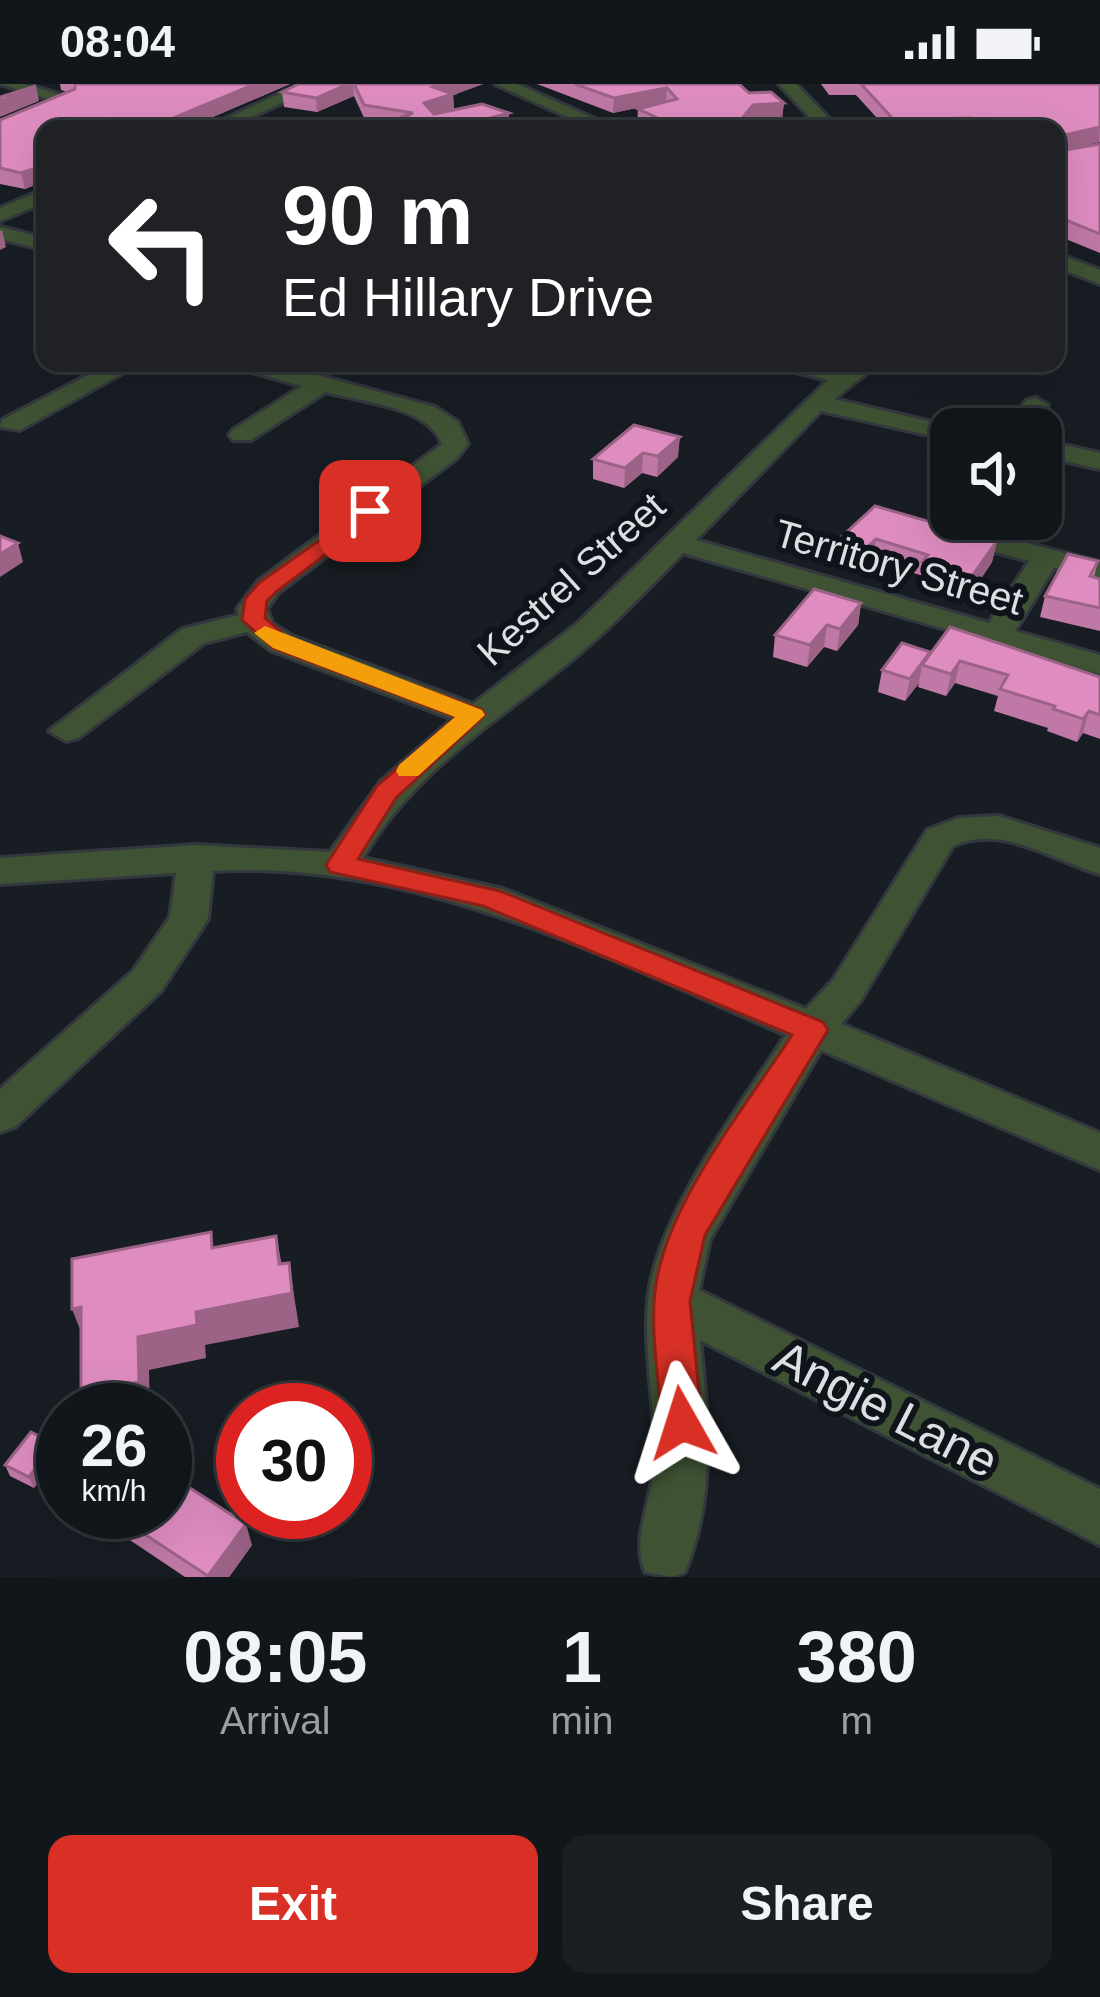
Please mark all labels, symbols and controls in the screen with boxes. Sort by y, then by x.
text: 08:04 [60,16,175,67]
icon: left [84,168,240,324]
text: 90 m [282,168,473,262]
text: Ed Hillary Drive [282,267,654,327]
map controls [930,408,1062,540]
button: sound [930,408,1062,540]
pin [319,460,421,562]
icon: arrive [337,478,403,544]
street label: Kestrel Street [469,484,673,674]
street label: Territory Street [770,511,1028,623]
street label: Angie Lane [766,1330,1006,1488]
position arrow [619,1360,745,1486]
speed limit sign: 30 [216,1383,372,1539]
text: 26 [81,1412,147,1479]
text: km/h [81,1474,147,1507]
text: 08:05 [183,1617,367,1697]
text: 1 [562,1617,602,1697]
text: 380 [797,1617,917,1697]
text: Arrival [220,1699,331,1742]
text: min [551,1699,613,1742]
text: m [840,1699,873,1742]
button: Exit [48,1835,538,1973]
button: Share [562,1835,1052,1973]

